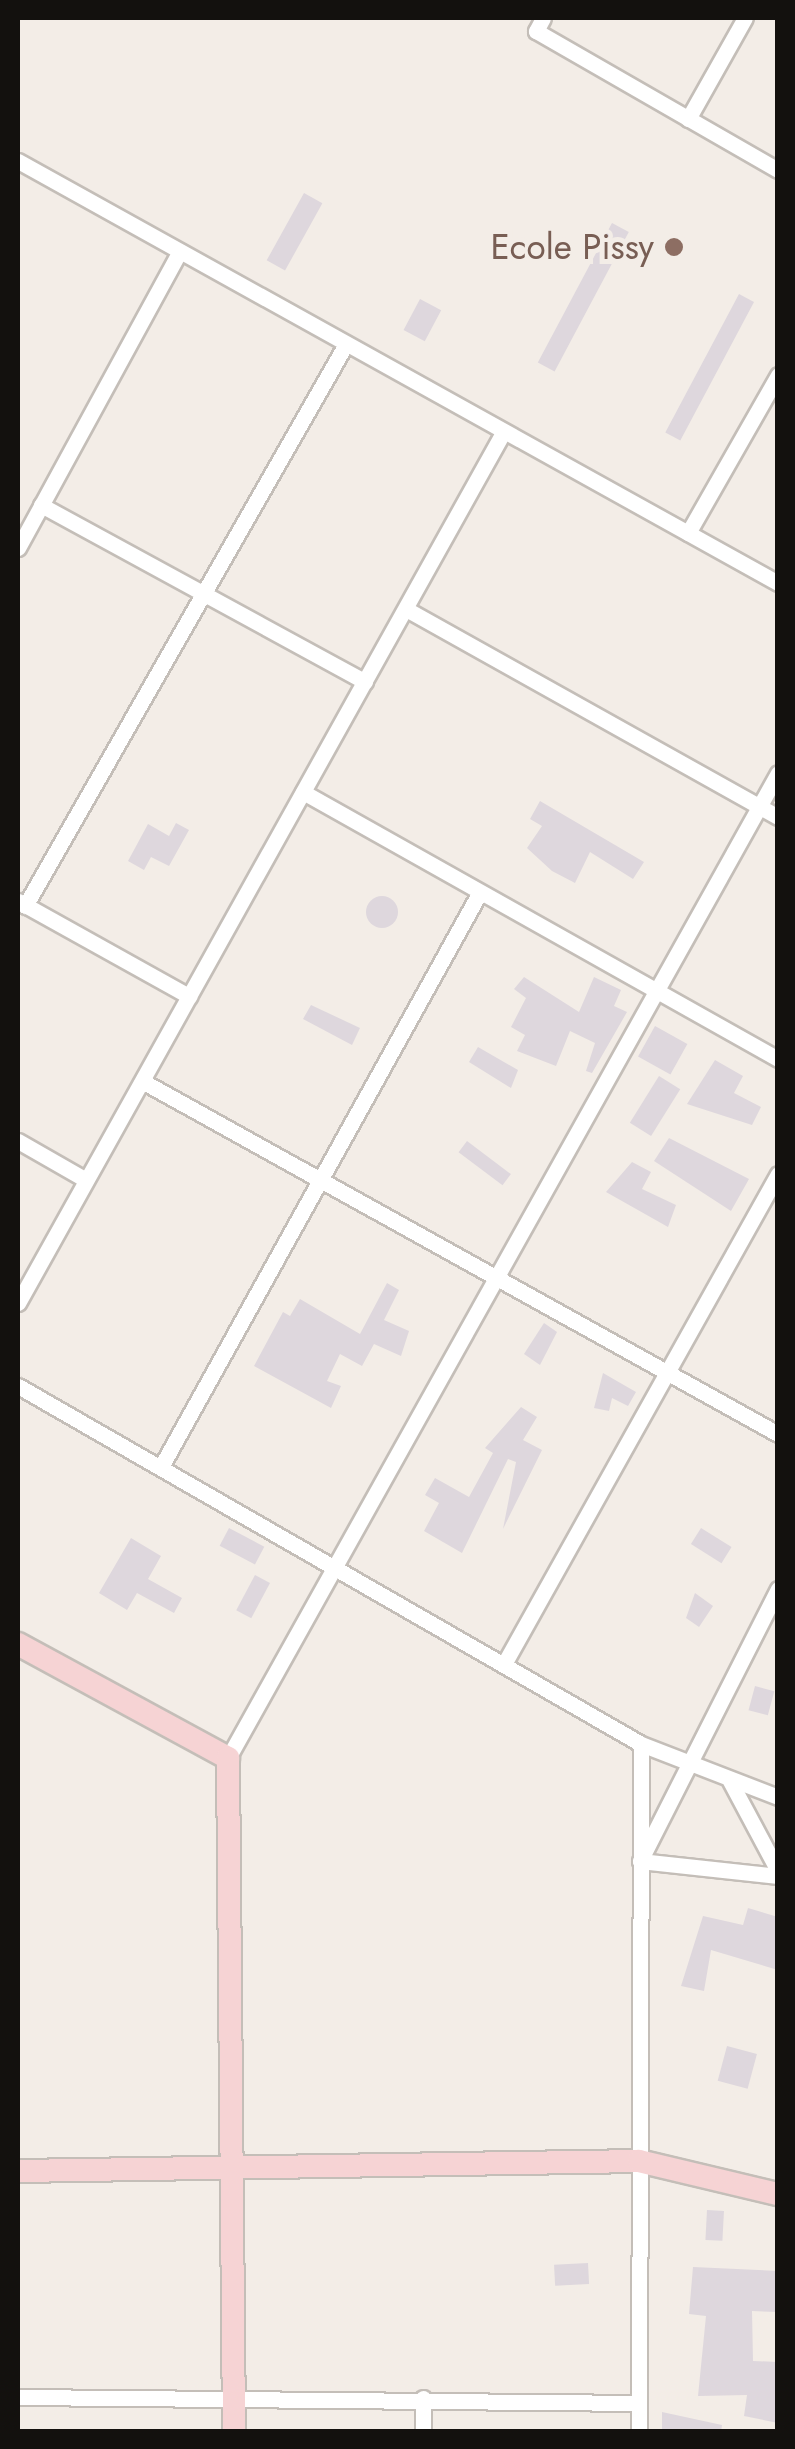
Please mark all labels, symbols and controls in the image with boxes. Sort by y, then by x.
place label: Ecole Pissy [491,226,654,268]
marker: Ecole Pissy [663,236,685,258]

